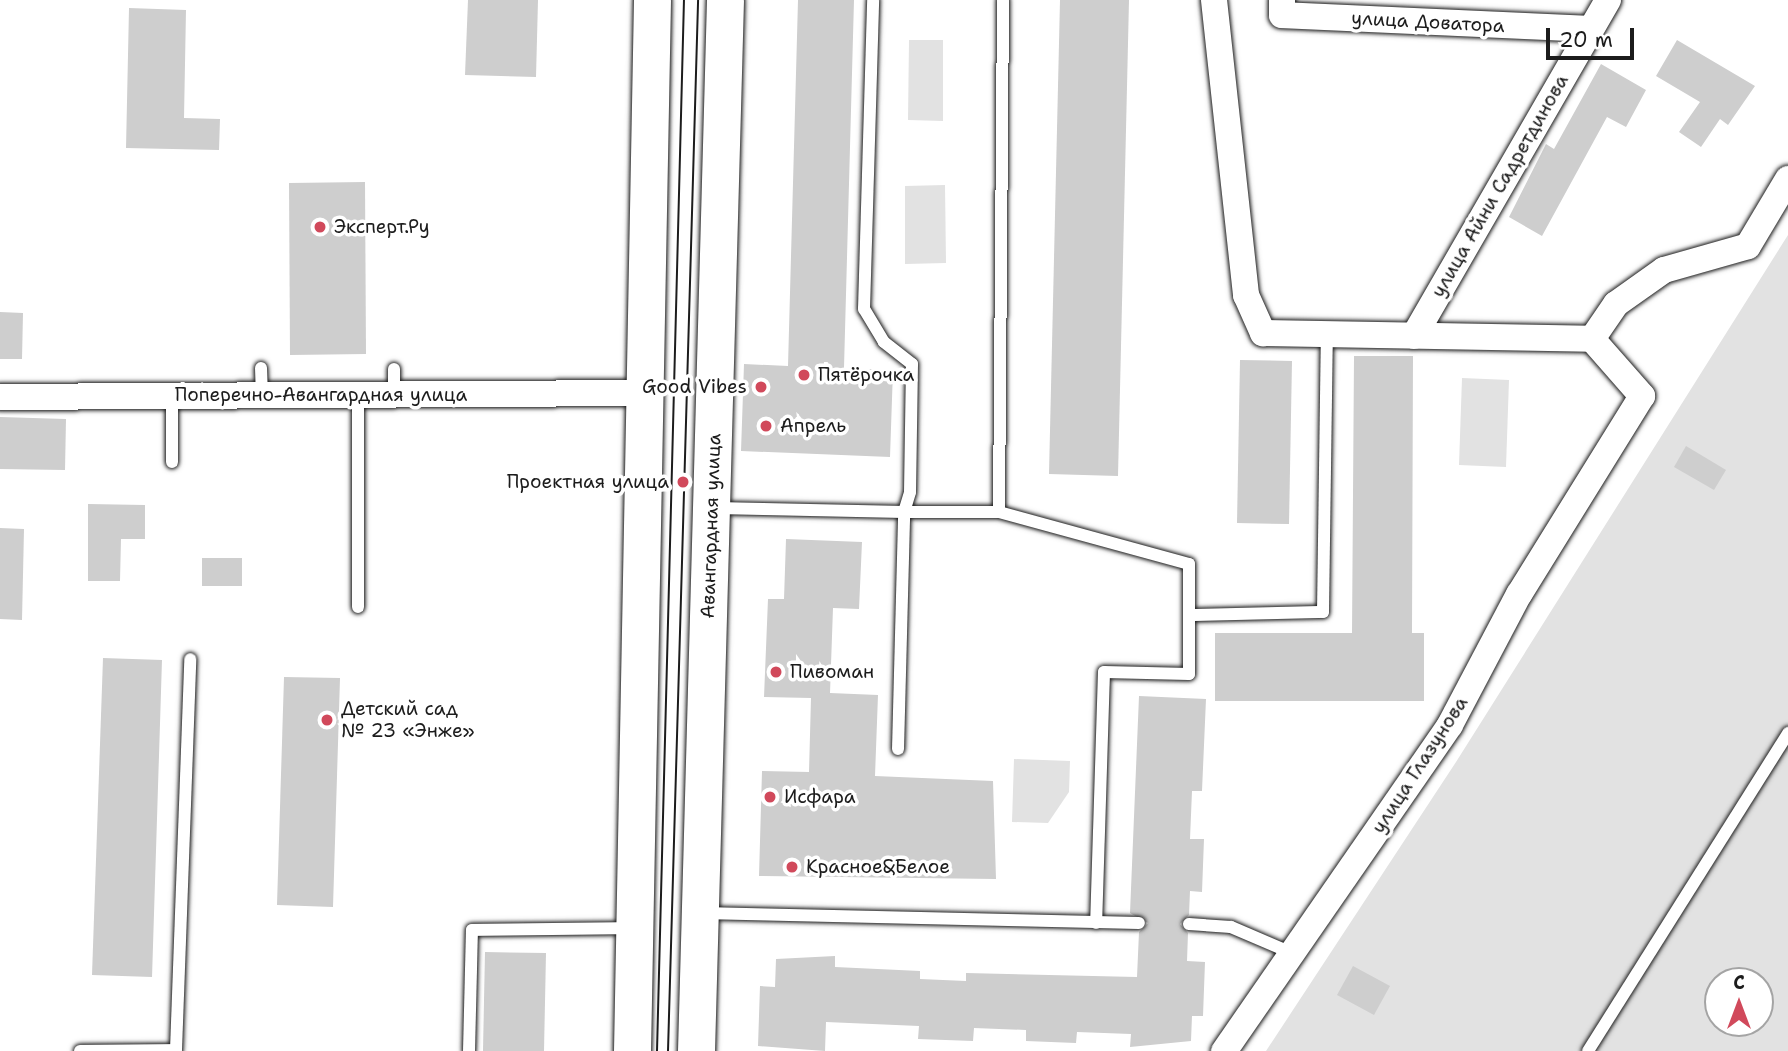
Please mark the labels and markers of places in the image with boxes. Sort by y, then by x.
place label: Эксперт.Ру [334,216,430,238]
marker: Эксперт.Ру [312,219,328,235]
place label: Пятёрочка [818,364,914,386]
marker: Пятёрочка [796,367,812,383]
place label: Good Vibes [642,376,747,398]
marker: Good Vibes [753,379,769,395]
place label: Апрель [780,415,846,437]
marker: Апрель [758,418,774,434]
place label: Проектная улица [507,471,669,493]
marker: Проектная улица [675,474,691,490]
place label: Пивоман [790,661,874,683]
marker: Пивоман [768,664,784,680]
place label: Детский сад № 23 «Энже» [341,698,475,742]
marker: Детский сад № 23 «Энже» [319,712,335,728]
place label: Исфара [784,786,856,808]
marker: Исфара [762,789,778,805]
place label: Красное&Белое [806,856,950,878]
marker: Красное&Белое [784,859,800,875]

